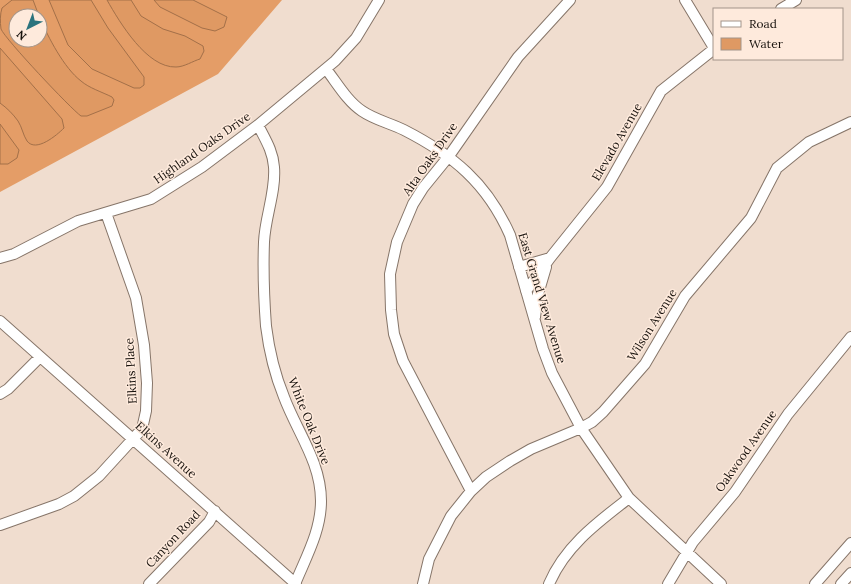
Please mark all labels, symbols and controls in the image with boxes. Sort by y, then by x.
north arrow [8,8,48,48]
legend [713,8,843,60]
text: Road [749,16,777,31]
text: N [13,27,29,43]
text: Water [749,36,784,51]
street label: Elevado Avenue [588,100,645,183]
street label: Highland Oaks Drive [150,108,253,187]
street label: Alta Oaks Drive [398,119,461,199]
street label: East Grand View Avenue [515,231,570,366]
street label: Wilson Avenue [623,286,680,364]
street label: Elkins Place [121,337,140,404]
street label: White Oak Drive [285,375,334,467]
street label: Oakwood Avenue [712,406,780,495]
street label: Elkins Avenue [133,418,200,481]
street label: Canyon Road [142,507,203,571]

